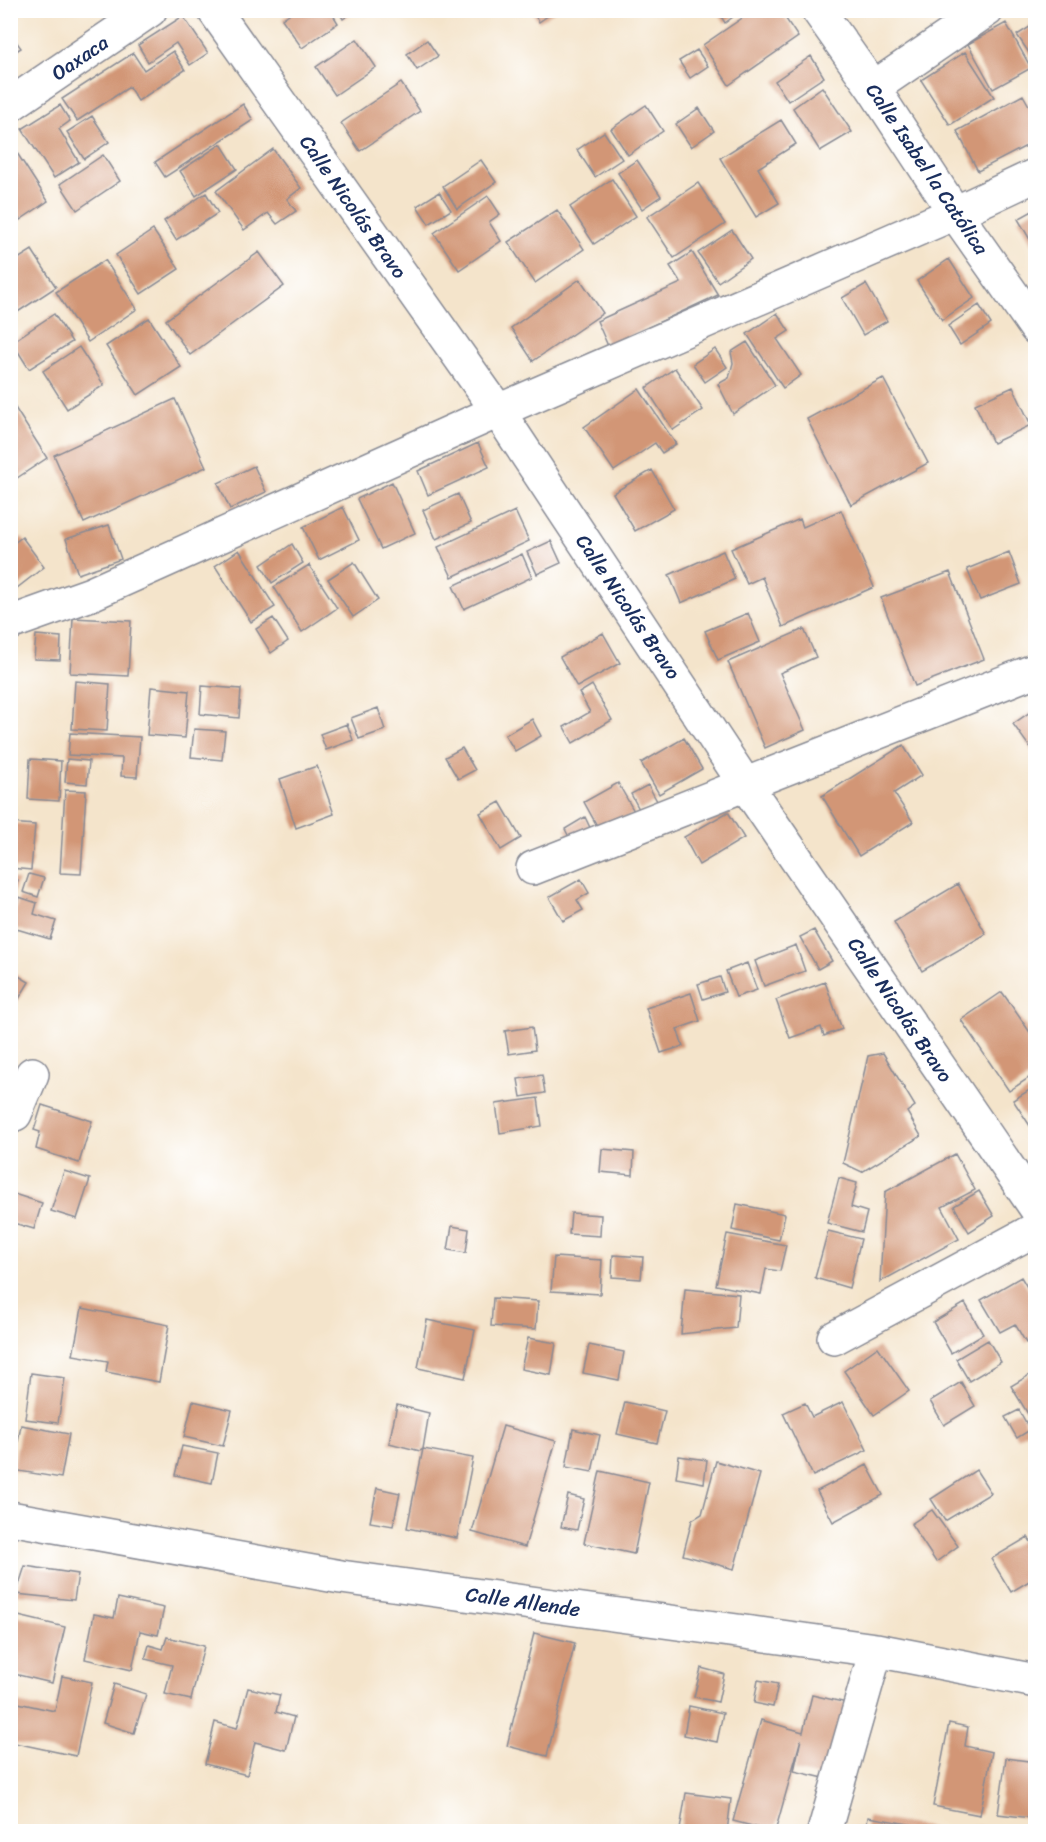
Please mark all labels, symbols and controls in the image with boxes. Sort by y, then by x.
street label: Oaxaca [44,26,116,90]
street label: Calle Isabel la Católica [856,76,998,263]
street label: Calle Nicolás Bravo [290,128,416,286]
street label: Calle Nicolás Bravo [566,527,690,687]
street label: Calle Nicolás Bravo [838,930,962,1090]
street label: Calle Allende [464,1577,582,1627]

